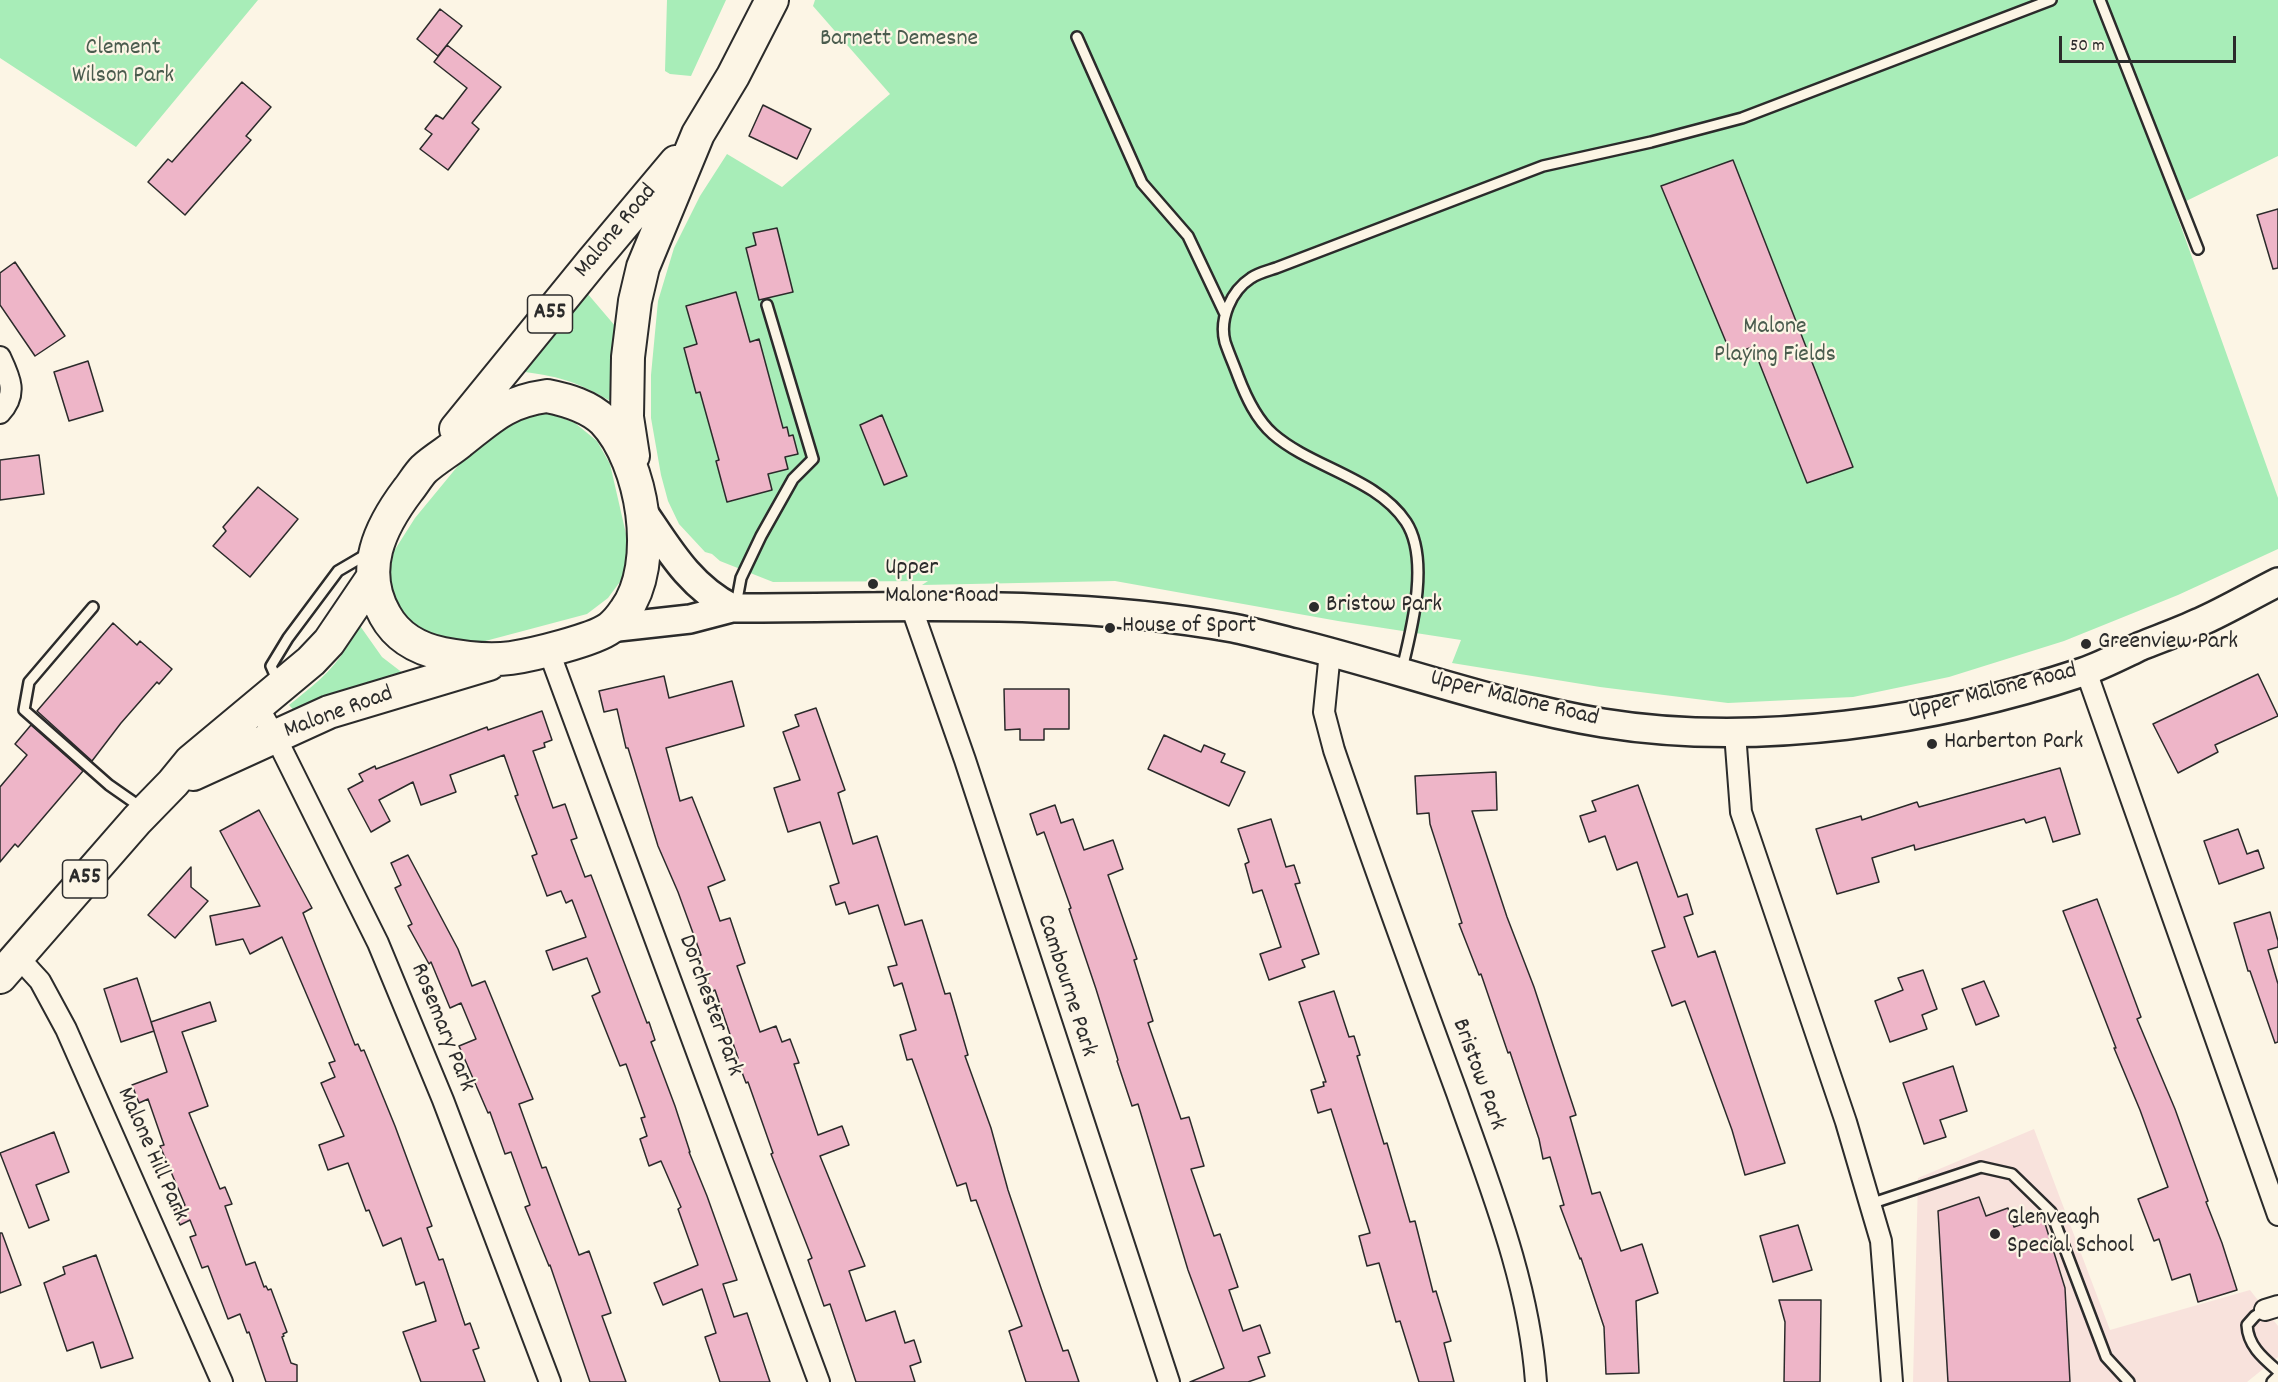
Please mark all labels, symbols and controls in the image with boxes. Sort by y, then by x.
scale bar [2062,24,2239,62]
park label: Barnett Demesne [820,27,978,55]
text: 50 m [2070,34,2105,59]
park label: Clement Wilson Park [72,36,174,92]
street label: Malone Road [569,179,665,285]
road number: A55 [528,295,572,333]
park label: Malone Playing Fields [1714,315,1836,371]
place label: Upper Malone Road [885,556,999,612]
marker: Upper Malone Road [866,577,880,591]
place label: Bristow Park [1326,593,1442,621]
marker: Bristow Park [1307,600,1321,614]
place label: House of Sport [1122,614,1256,642]
marker: House of Sport [1103,621,1117,635]
place label: Greenview Park [2098,630,2238,658]
marker: Greenview Park [2079,637,2093,651]
street label: Upper Malone Road [1906,658,2080,728]
street label: Upper Malone Road [1427,665,1601,735]
street label: Malone Road [281,681,397,747]
place label: Harberton Park [1944,730,2083,758]
marker: Harberton Park [1925,737,1939,751]
road number: A55 [62,860,107,898]
street label: Cambourne Park [1028,911,1102,1061]
street label: Dorchester Park [670,932,748,1080]
street label: Rosemary Park [402,960,480,1096]
street label: Bristow Park [1444,1015,1510,1135]
street label: Malone Hill Park [109,1084,193,1226]
place label: Glenveagh Special School [2007,1206,2134,1262]
marker: Glenveagh Special School [1988,1227,2002,1241]

